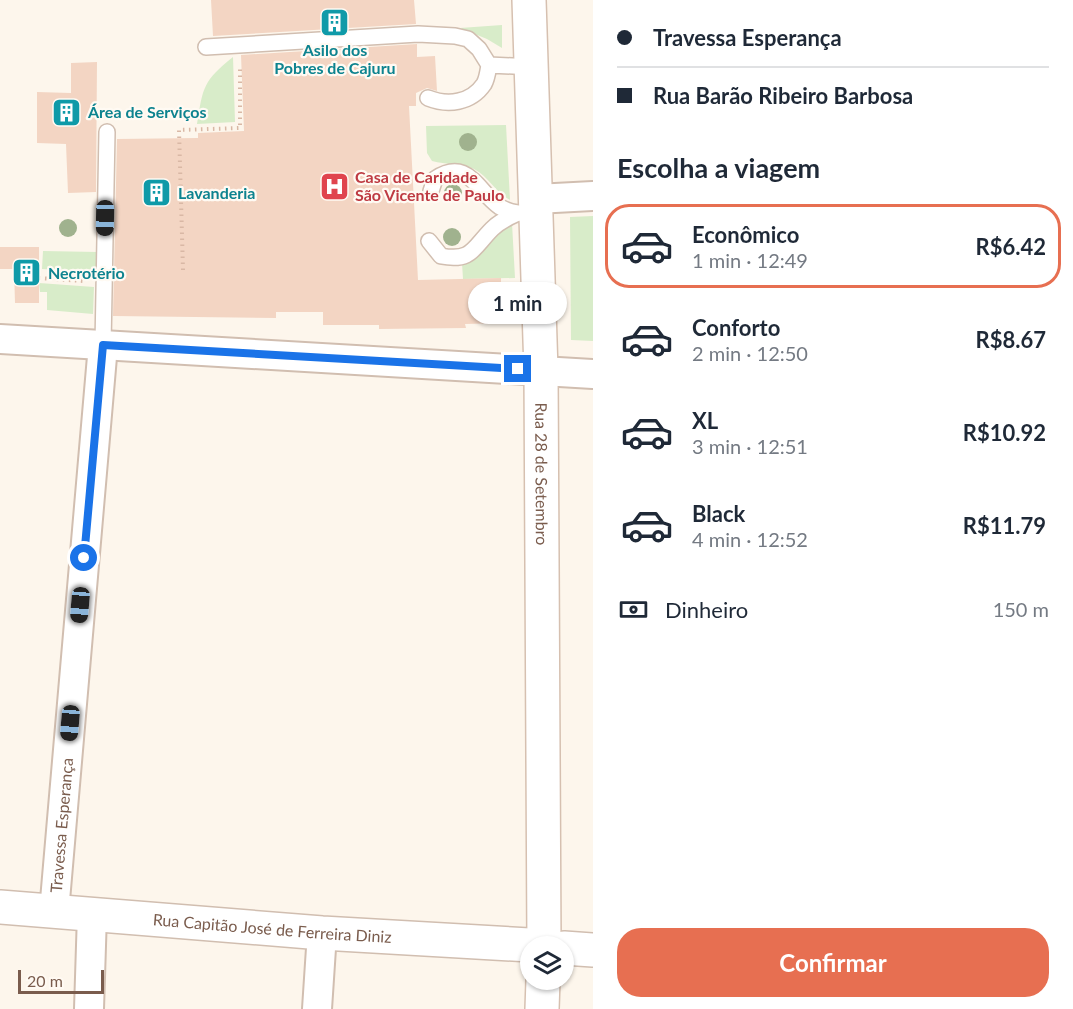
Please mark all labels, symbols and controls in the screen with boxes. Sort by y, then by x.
building icon: Asilo dos Pobres de Cajuru [319,6,351,38]
text: Travessa Esperança [653,24,842,51]
place label: Asilo dos Pobres de Cajuru [274,40,396,77]
text: Rua Barão Ribeiro Barbosa [653,82,913,109]
building icon: Área de Serviços [51,96,83,128]
place label: Área de Serviços [87,102,206,121]
text: Escolha a viagem [617,151,820,184]
place label: Casa de Caridade São Vicente de Paulo [355,167,504,204]
hospital icon: Casa de Caridade São Vicente de Paulo [318,170,350,202]
building icon: Lavanderia [141,177,173,209]
place label: Lavanderia [178,183,255,202]
car [96,200,114,236]
icon: car [620,219,674,273]
text: Econômico [692,221,799,248]
text: R$6.42 [976,233,1046,260]
text: 1 min · 12:49 [692,248,808,272]
building icon: Necrotério [11,257,43,289]
place label: Necrotério [48,263,125,282]
callout: 1 min [468,282,568,324]
text: 1 min [493,291,542,315]
icon: car [620,312,674,366]
text: Conforto [692,314,780,341]
text: R$8.67 [976,326,1046,353]
text: 2 min · 12:50 [692,341,808,365]
route end [504,355,531,382]
street label: Rua 28 de Setembro [532,402,552,545]
icon: car [620,405,674,459]
text: XL [692,407,718,434]
text: R$10.92 [963,419,1046,446]
text: 3 min · 12:51 [692,434,808,458]
icon: car [620,498,674,552]
text: Black [692,500,745,527]
text: R$11.79 [963,512,1046,539]
text: 4 min · 12:52 [692,527,808,551]
route start [70,544,97,571]
car [69,586,91,624]
icon: cash [617,593,650,626]
text: Dinheiro [665,596,748,623]
text: 150 m [993,597,1049,621]
car [59,704,81,742]
street label: Travessa Esperança [46,757,76,894]
street label: Rua Capitão José de Ferreira Diniz [152,909,392,946]
button: Confirmar [617,928,1049,997]
map controls [520,936,574,990]
button: layers [520,936,574,990]
scale bar [18,967,104,994]
text: 20 m [27,971,63,990]

